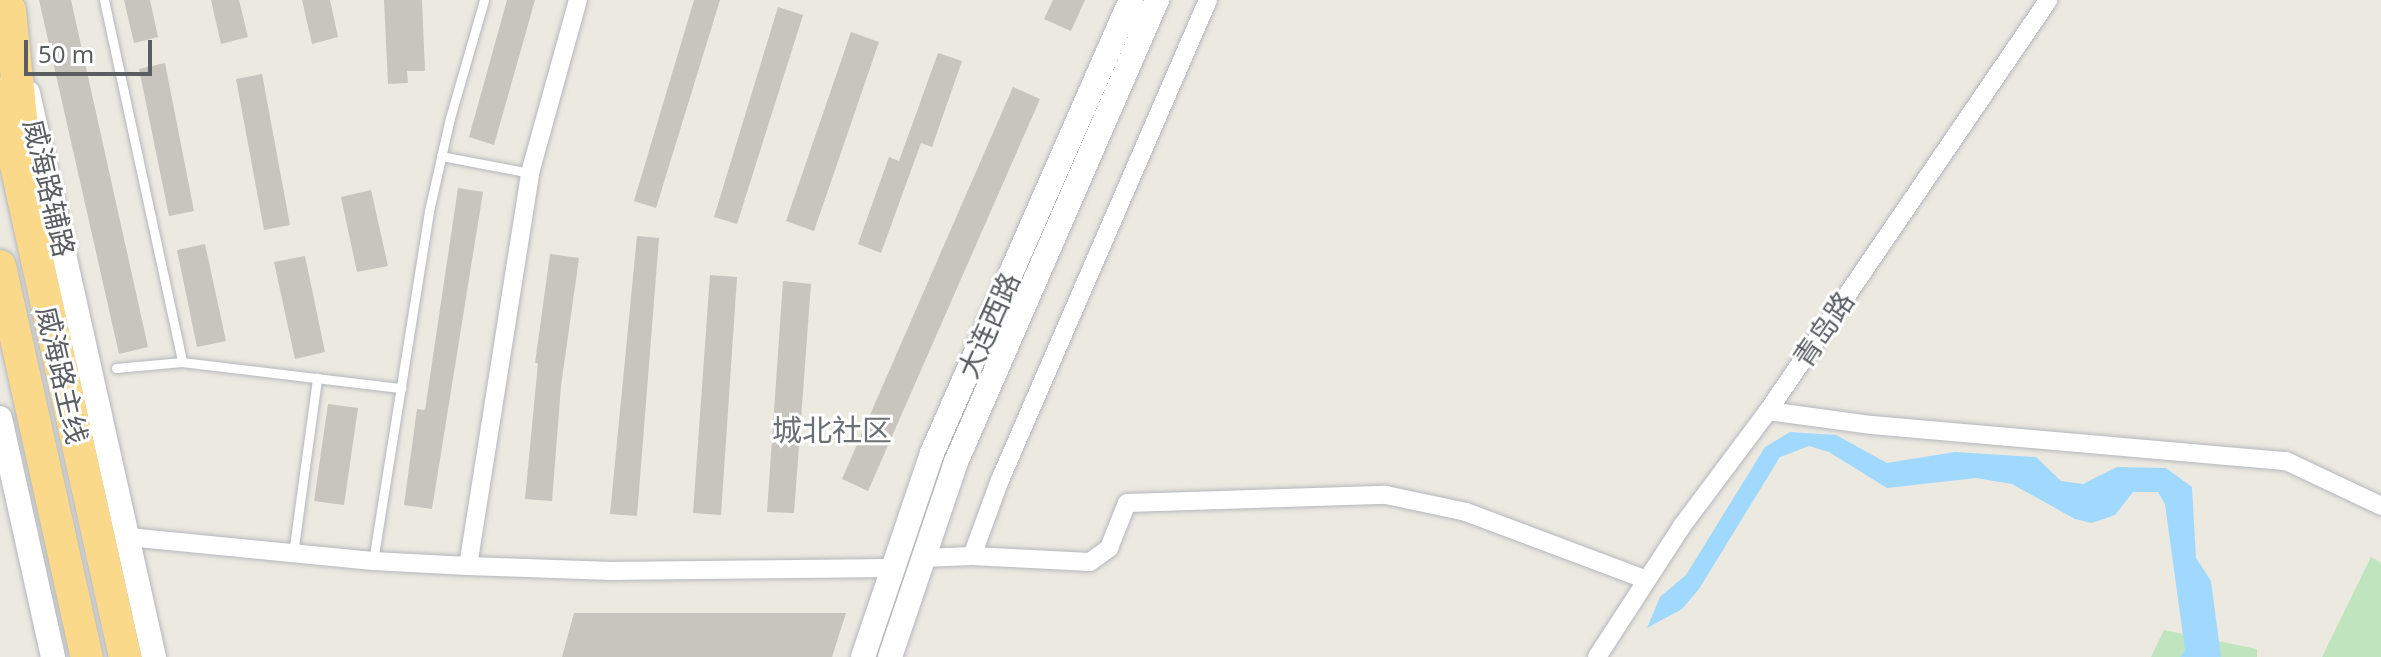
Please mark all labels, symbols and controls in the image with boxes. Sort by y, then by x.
scale bar [28,24,156,74]
text: 50 m [38,37,94,70]
street label: 威海路辅路 [18,116,82,260]
street label: 大连西路 [950,267,1026,383]
street label: 青岛路 [1786,285,1860,373]
street label: 威海路主线 [31,303,95,447]
district label: 城北社区 [772,412,892,448]

